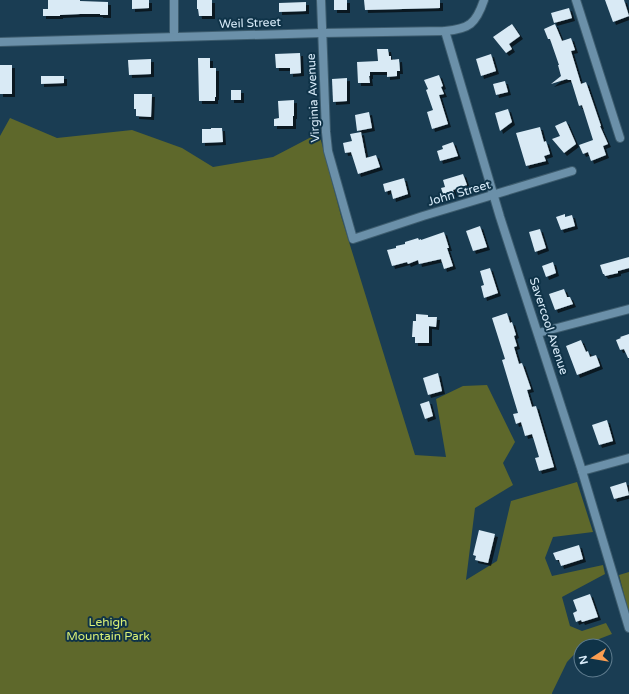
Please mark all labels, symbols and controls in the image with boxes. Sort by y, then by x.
street label: Weil Street [219,15,282,31]
street label: Virginia Avenue [304,53,322,143]
street label: John Street [426,177,493,209]
street label: Savercool Avenue [527,276,571,377]
park label: Lehigh Mountain Park [66,615,150,643]
north arrow [573,638,613,678]
text: N [576,654,591,666]

